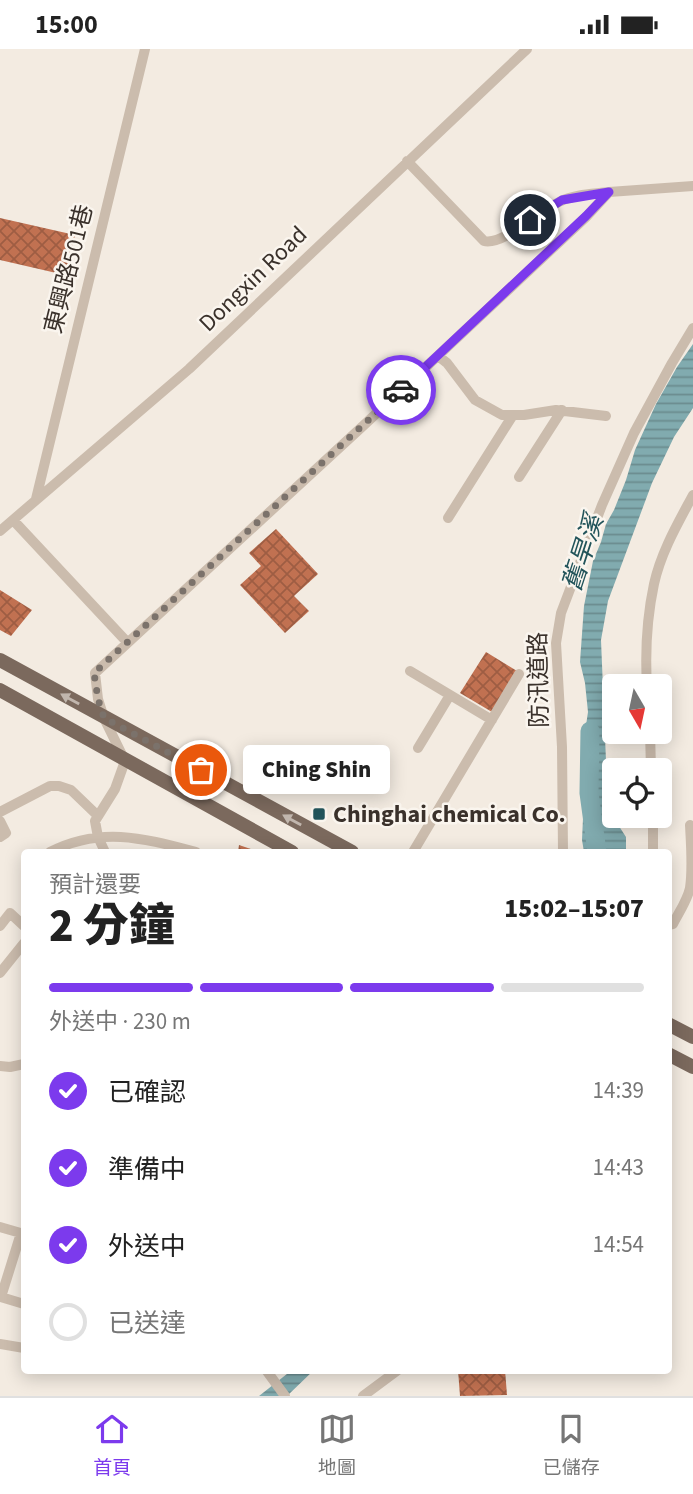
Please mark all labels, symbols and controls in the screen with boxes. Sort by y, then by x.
text: 15:00 [35,6,98,43]
pin [500,190,560,250]
street label: 東興路501巷 [36,201,102,337]
icon: home [511,201,549,239]
street label: Dongxin Road [191,218,315,340]
courier [366,355,436,425]
icon: car [382,371,420,409]
water label: 舊旱溪 [553,506,614,596]
street label: 防汛道路 [521,632,557,728]
north arrow [602,674,672,744]
map controls [602,674,672,828]
one-way arrow [60,694,80,706]
pin [171,740,231,800]
callout: Ching Shin [243,745,390,795]
icon: bag [182,751,220,789]
text: Ching Shin [262,753,371,786]
button: locate [602,758,672,828]
place label: Chinghai chemical Co. [333,797,566,832]
marker: Chinghai chemical Co. [311,806,327,822]
one-way arrow [282,814,302,825]
text: 預計還要 [49,868,141,901]
text: 15:02–15:07 [504,890,644,927]
text: 2 分鐘 [49,894,175,959]
text: 外送中 · 230 m [49,1005,191,1038]
icon: check [49,1072,87,1110]
text: 已確認 [108,1074,186,1111]
text: 14:39 [593,1074,644,1107]
icon: check [49,1149,87,1187]
text: 準備中 [108,1151,186,1188]
text: 14:43 [593,1151,644,1184]
icon: check [49,1226,87,1264]
text: 外送中 [108,1228,186,1265]
text: 14:54 [593,1228,644,1261]
text: 已送達 [108,1305,186,1342]
tab: 首頁 [93,1410,131,1482]
tab: 地圖 [318,1410,356,1482]
tab: 已儲存 [543,1410,600,1482]

